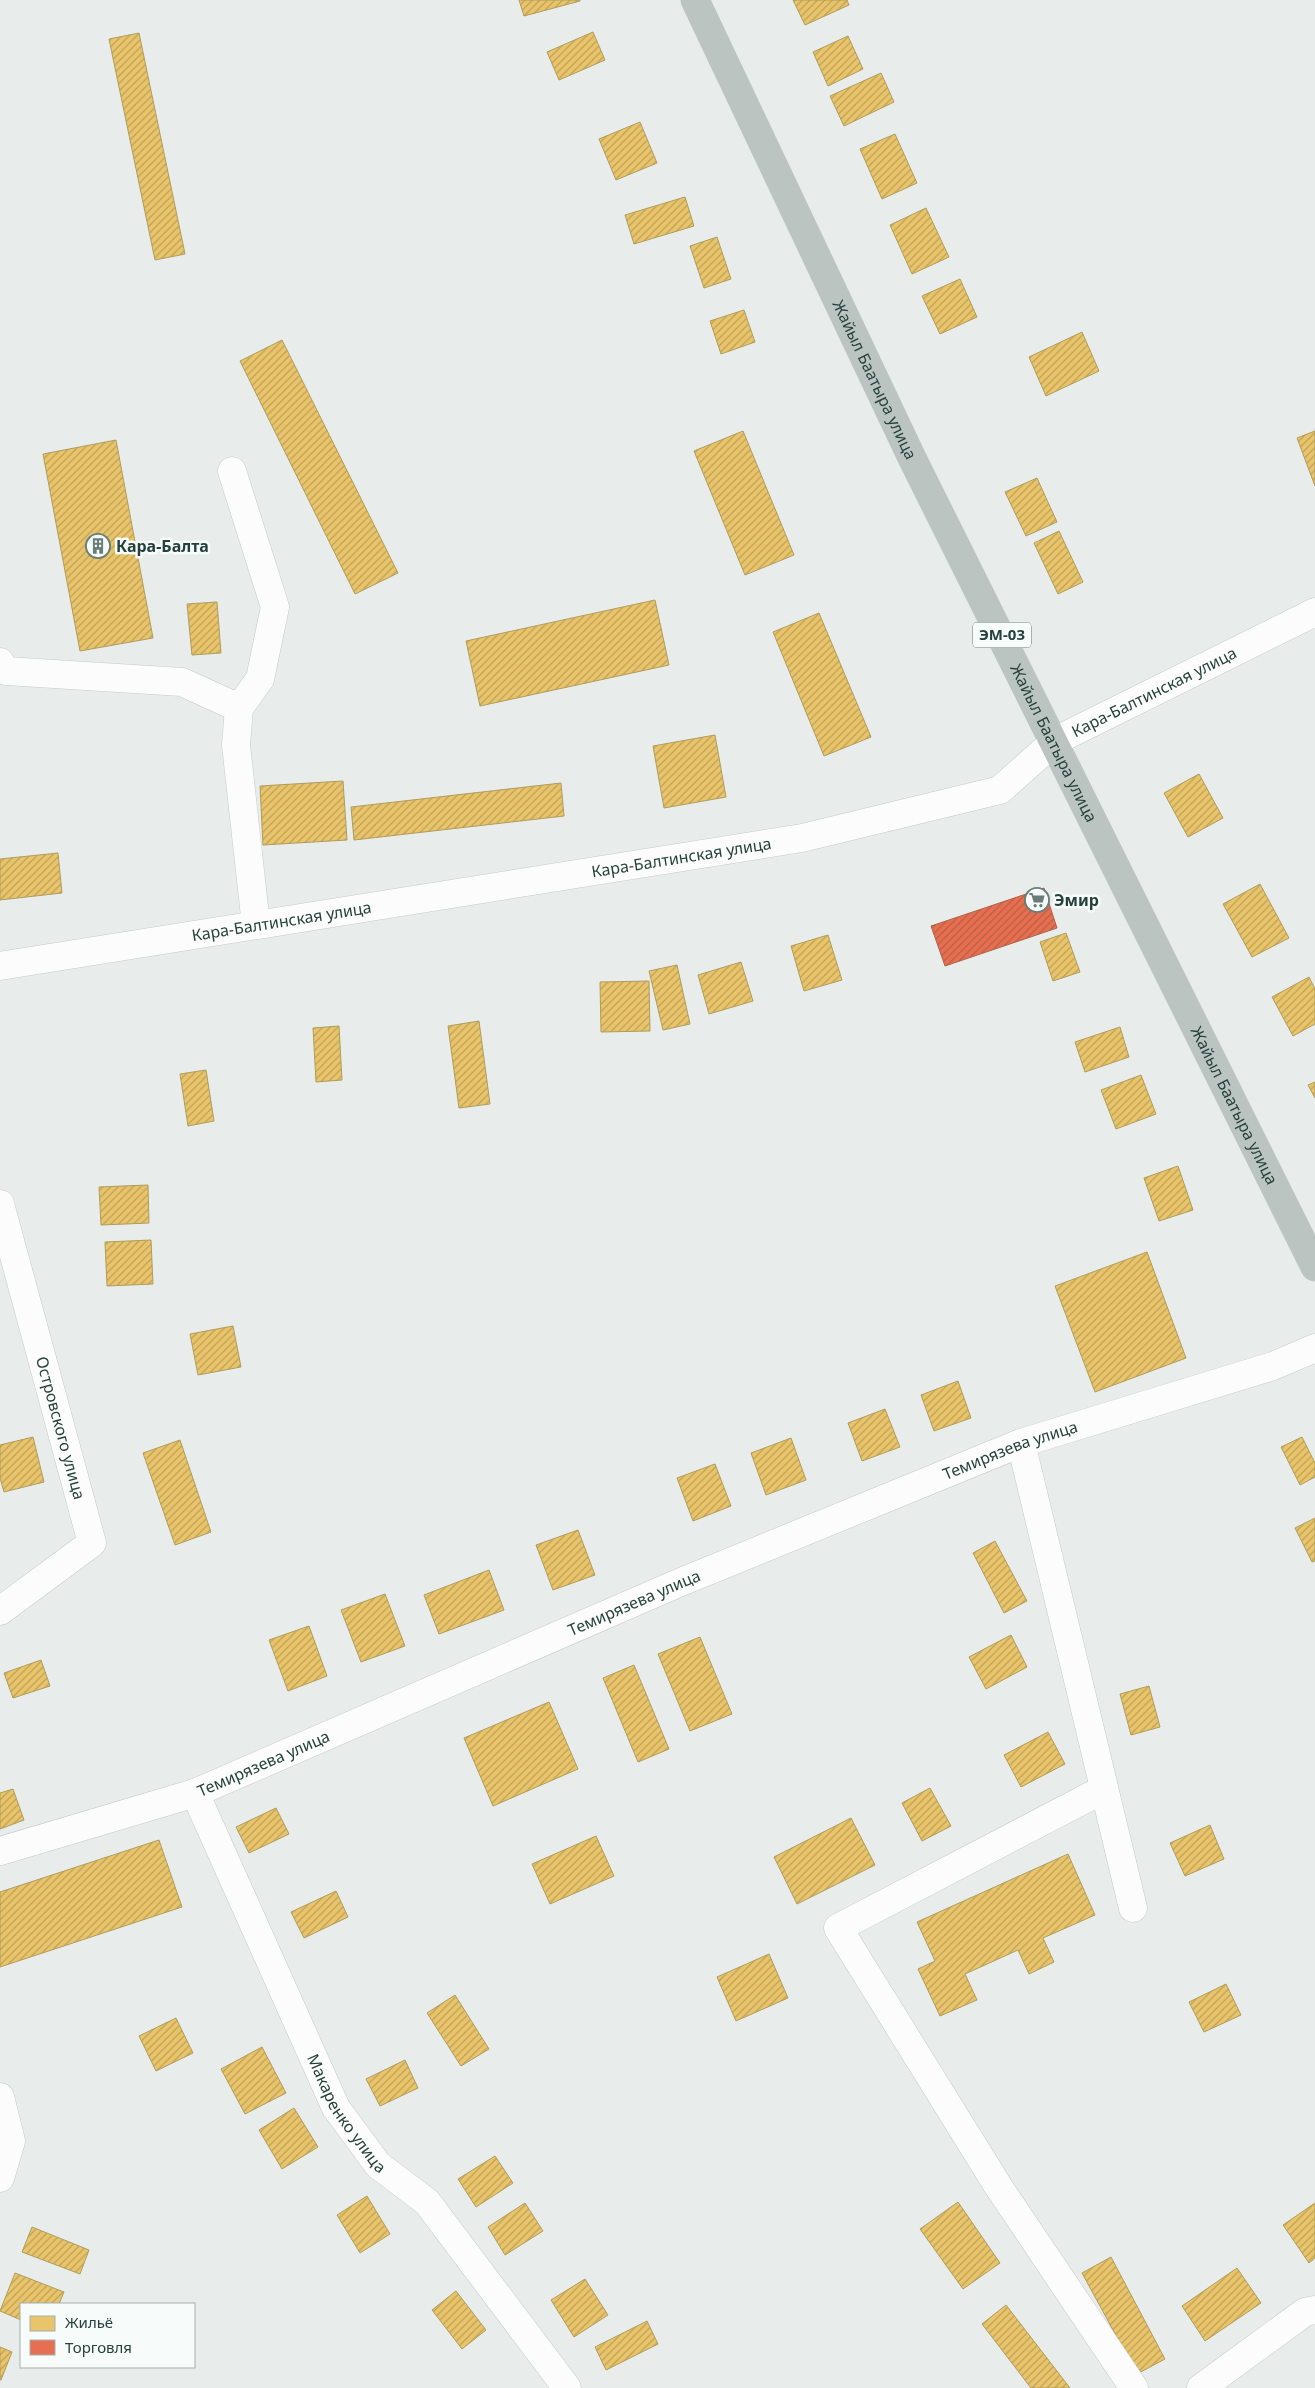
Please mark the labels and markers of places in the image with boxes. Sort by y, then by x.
building icon: Кара-Балта [85,533,111,559]
place label: Кара-Балта [116,535,209,557]
supermarket icon: Эмир [1024,887,1050,913]
place label: Эмир [1054,889,1099,911]

